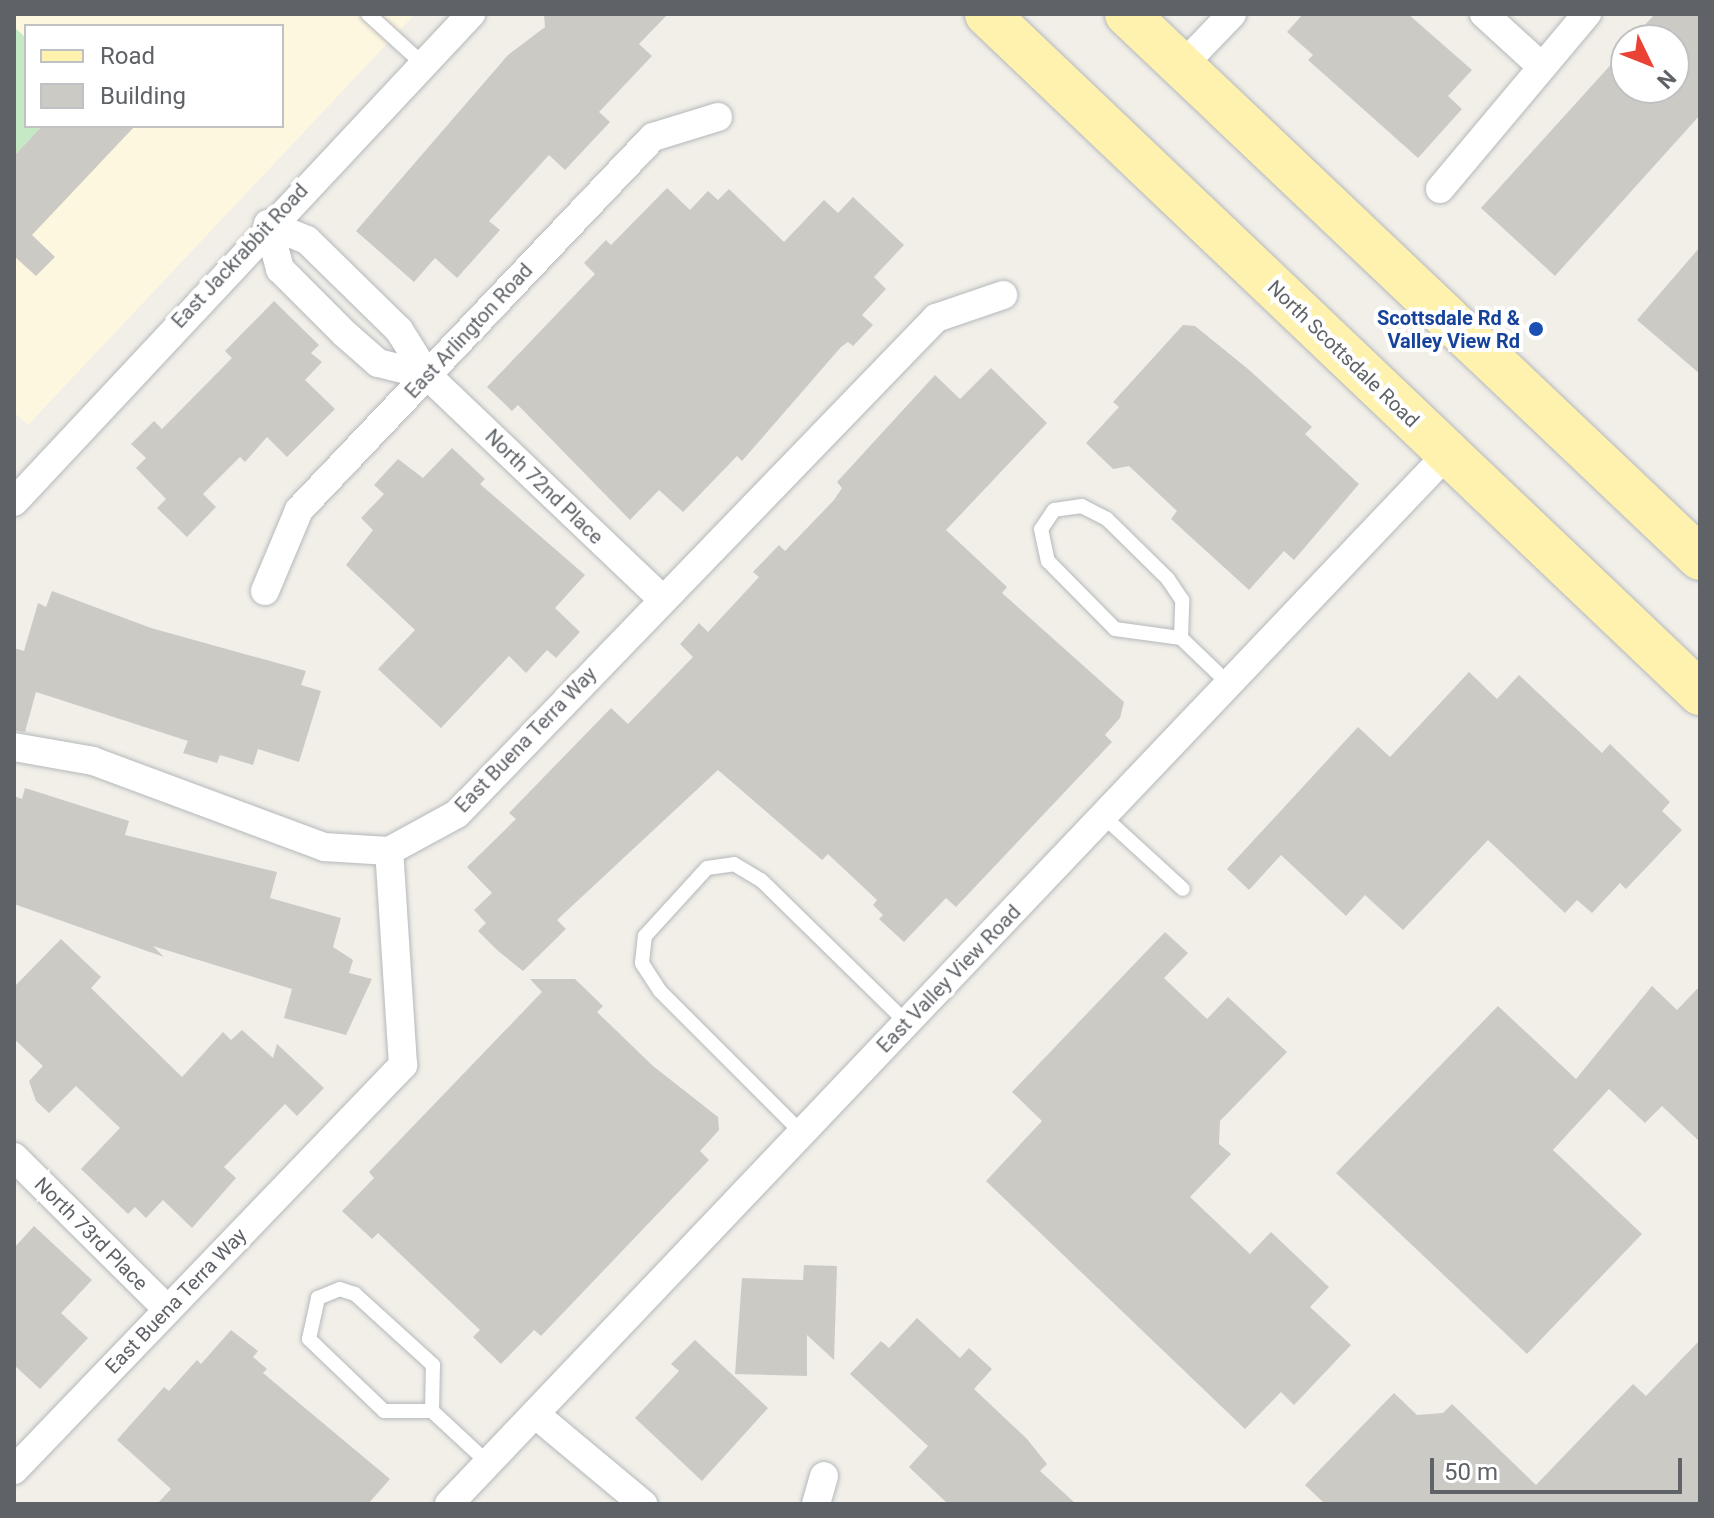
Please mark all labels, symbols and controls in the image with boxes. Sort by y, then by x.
legend [24,24,284,128]
north arrow [1610,24,1690,104]
text: Road [100,42,155,70]
text: N [1652,65,1681,94]
text: Building [100,82,186,110]
street label: East Jackrabbit Road [167,179,313,333]
street label: East Arlington Road [400,259,538,403]
street label: North Scottsdale Road [1262,276,1424,432]
place label: Scottsdale Rd & Valley View Rd [1377,306,1520,353]
marker: Scottsdale Rd & Valley View Rd [1527,320,1545,338]
street label: North 72nd Place [480,425,608,549]
street label: East Buena Terra Way [450,662,602,818]
street label: East Valley View Road [872,900,1026,1058]
street label: North 73rd Place [29,1172,153,1296]
street label: East Buena Terra Way [100,1223,252,1379]
scale bar [1434,1442,1686,1492]
text: 50 m [1444,1458,1498,1486]

